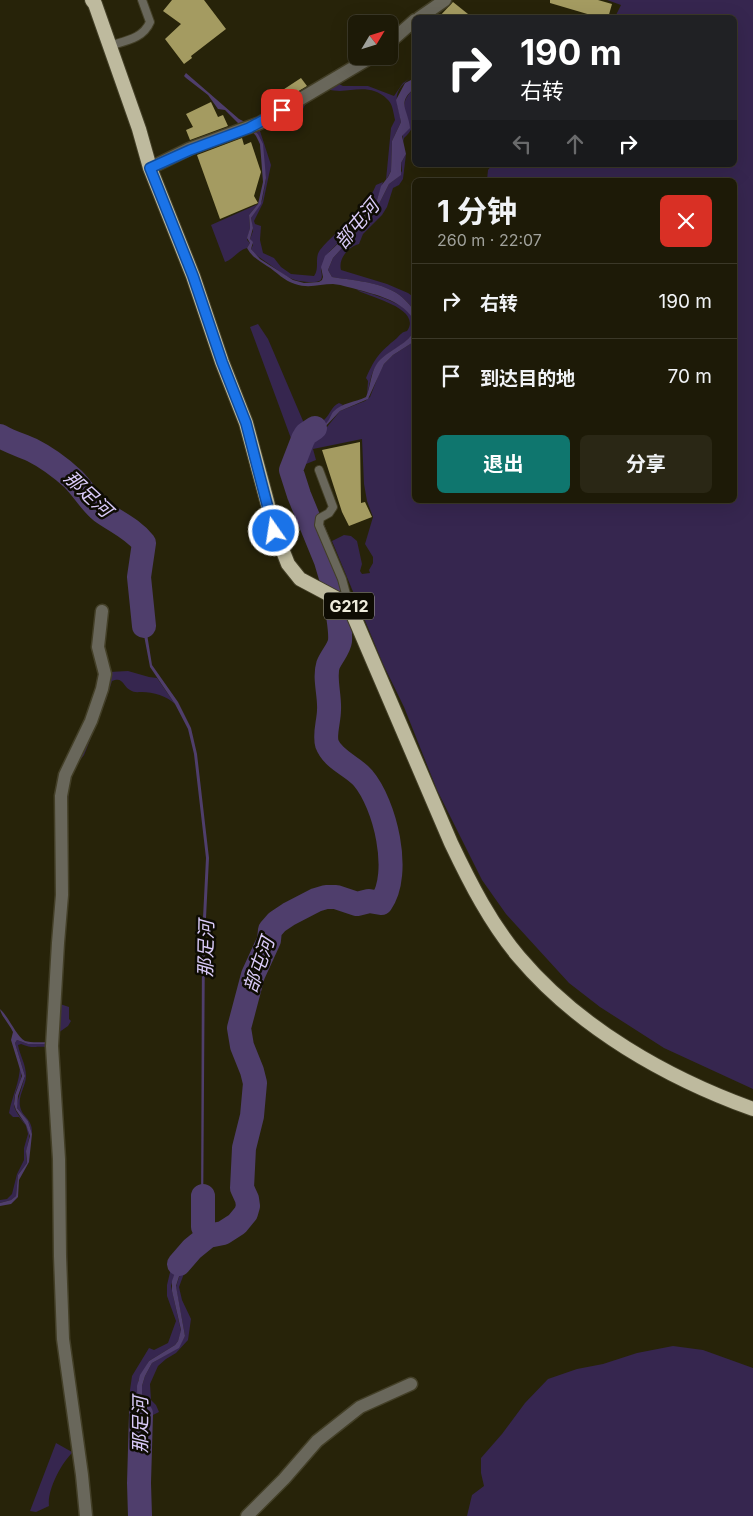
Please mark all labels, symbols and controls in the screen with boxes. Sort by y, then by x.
north arrow [348,15,398,65]
map controls [348,15,398,65]
text: 190 m [520,31,622,73]
icon: right [437,35,502,100]
text: 右转 [520,78,564,104]
pin [261,89,303,131]
icon: arrive [268,96,296,124]
icon: left [508,130,536,158]
icon: ahead [561,130,589,158]
icon: right [614,130,642,158]
water label: 部屯河 [330,192,387,253]
text: 1 分钟 [437,193,517,229]
button: close [660,195,712,247]
text: 260 m · 22:07 [437,230,542,250]
icon: right [437,287,465,315]
text: 190 m [659,290,712,313]
text: 右转 [480,292,518,315]
icon: arrive [437,362,465,390]
text: 70 m [668,365,712,388]
text: 到达目的地 [480,367,575,390]
button: 退出 [437,435,570,493]
button: 分享 [580,435,712,493]
water label: 那足河 [59,466,120,525]
position arrow [247,504,299,556]
road number: G212 [324,592,374,620]
water label: 那足河 [194,916,218,978]
water label: 部屯河 [239,931,280,996]
water label: 那足河 [129,1393,152,1454]

